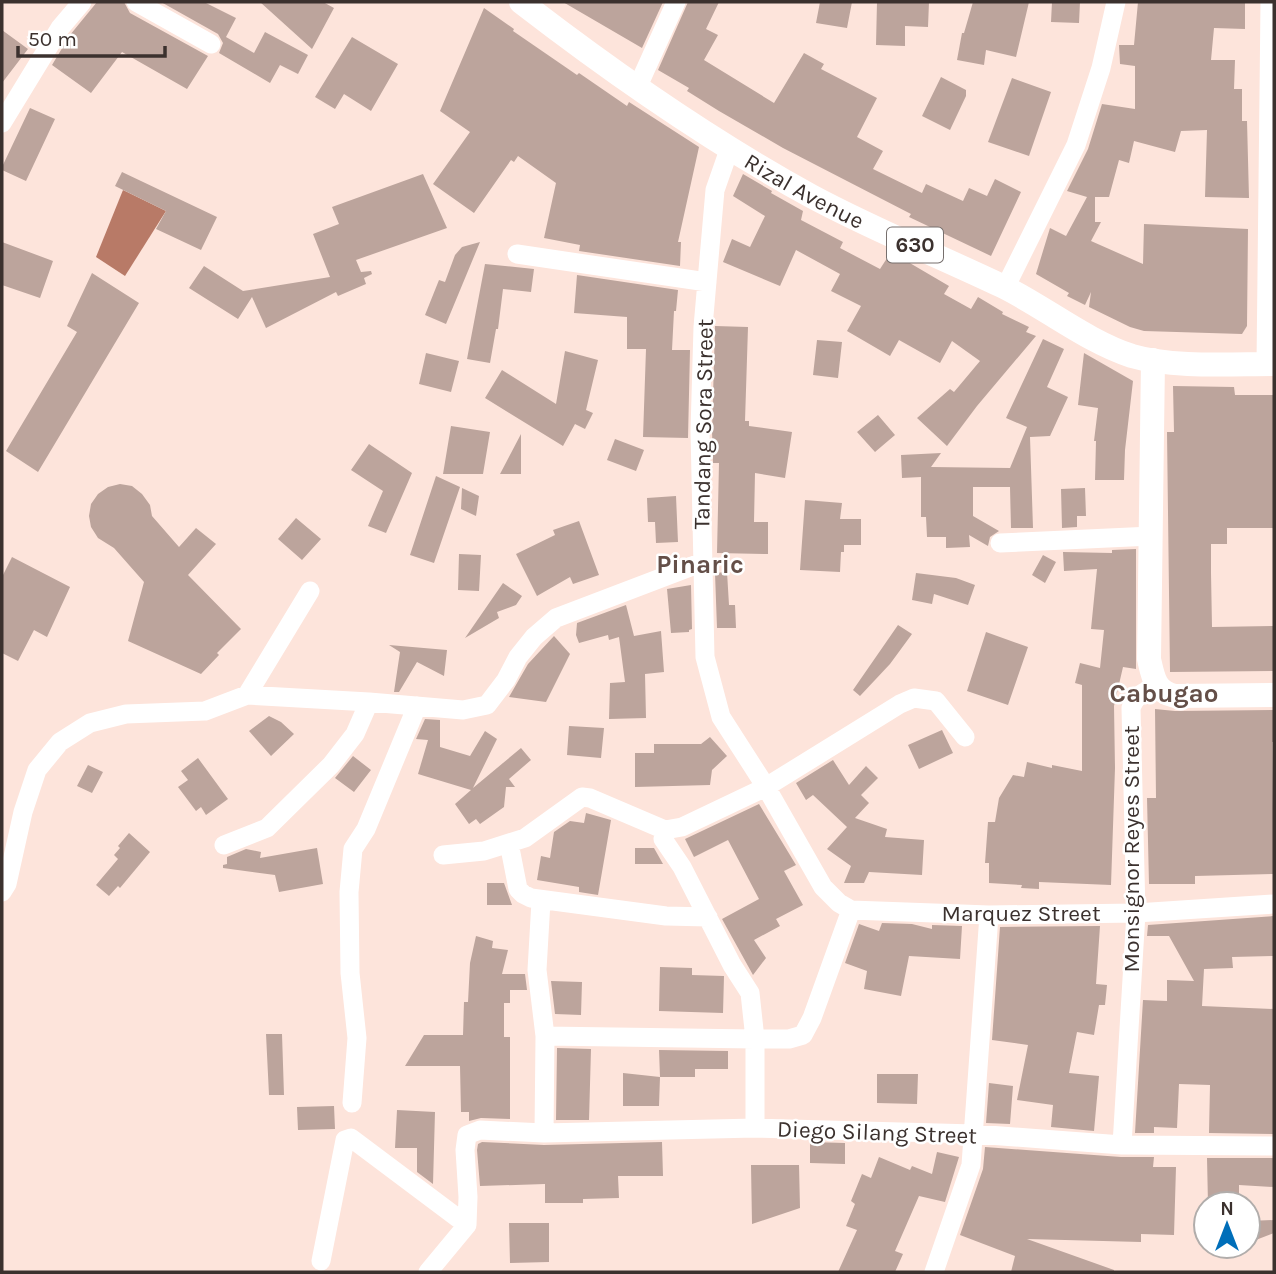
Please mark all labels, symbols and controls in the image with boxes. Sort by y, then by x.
scale bar [18,14,164,58]
text: 50 m [28,27,77,51]
street label: Rizal Avenue [739,148,868,235]
road number: 630 [887,228,943,262]
street label: Tandang Sora Street [688,318,719,530]
district label: Pinaric [656,549,744,580]
district label: Cabugao [1109,678,1219,709]
street label: Monsignor Reyes Street [1118,725,1145,973]
street label: Marquez Street [941,900,1101,927]
street label: Diego Silang Street [776,1116,978,1149]
north arrow [1192,1190,1262,1260]
text: N [1220,1198,1234,1220]

